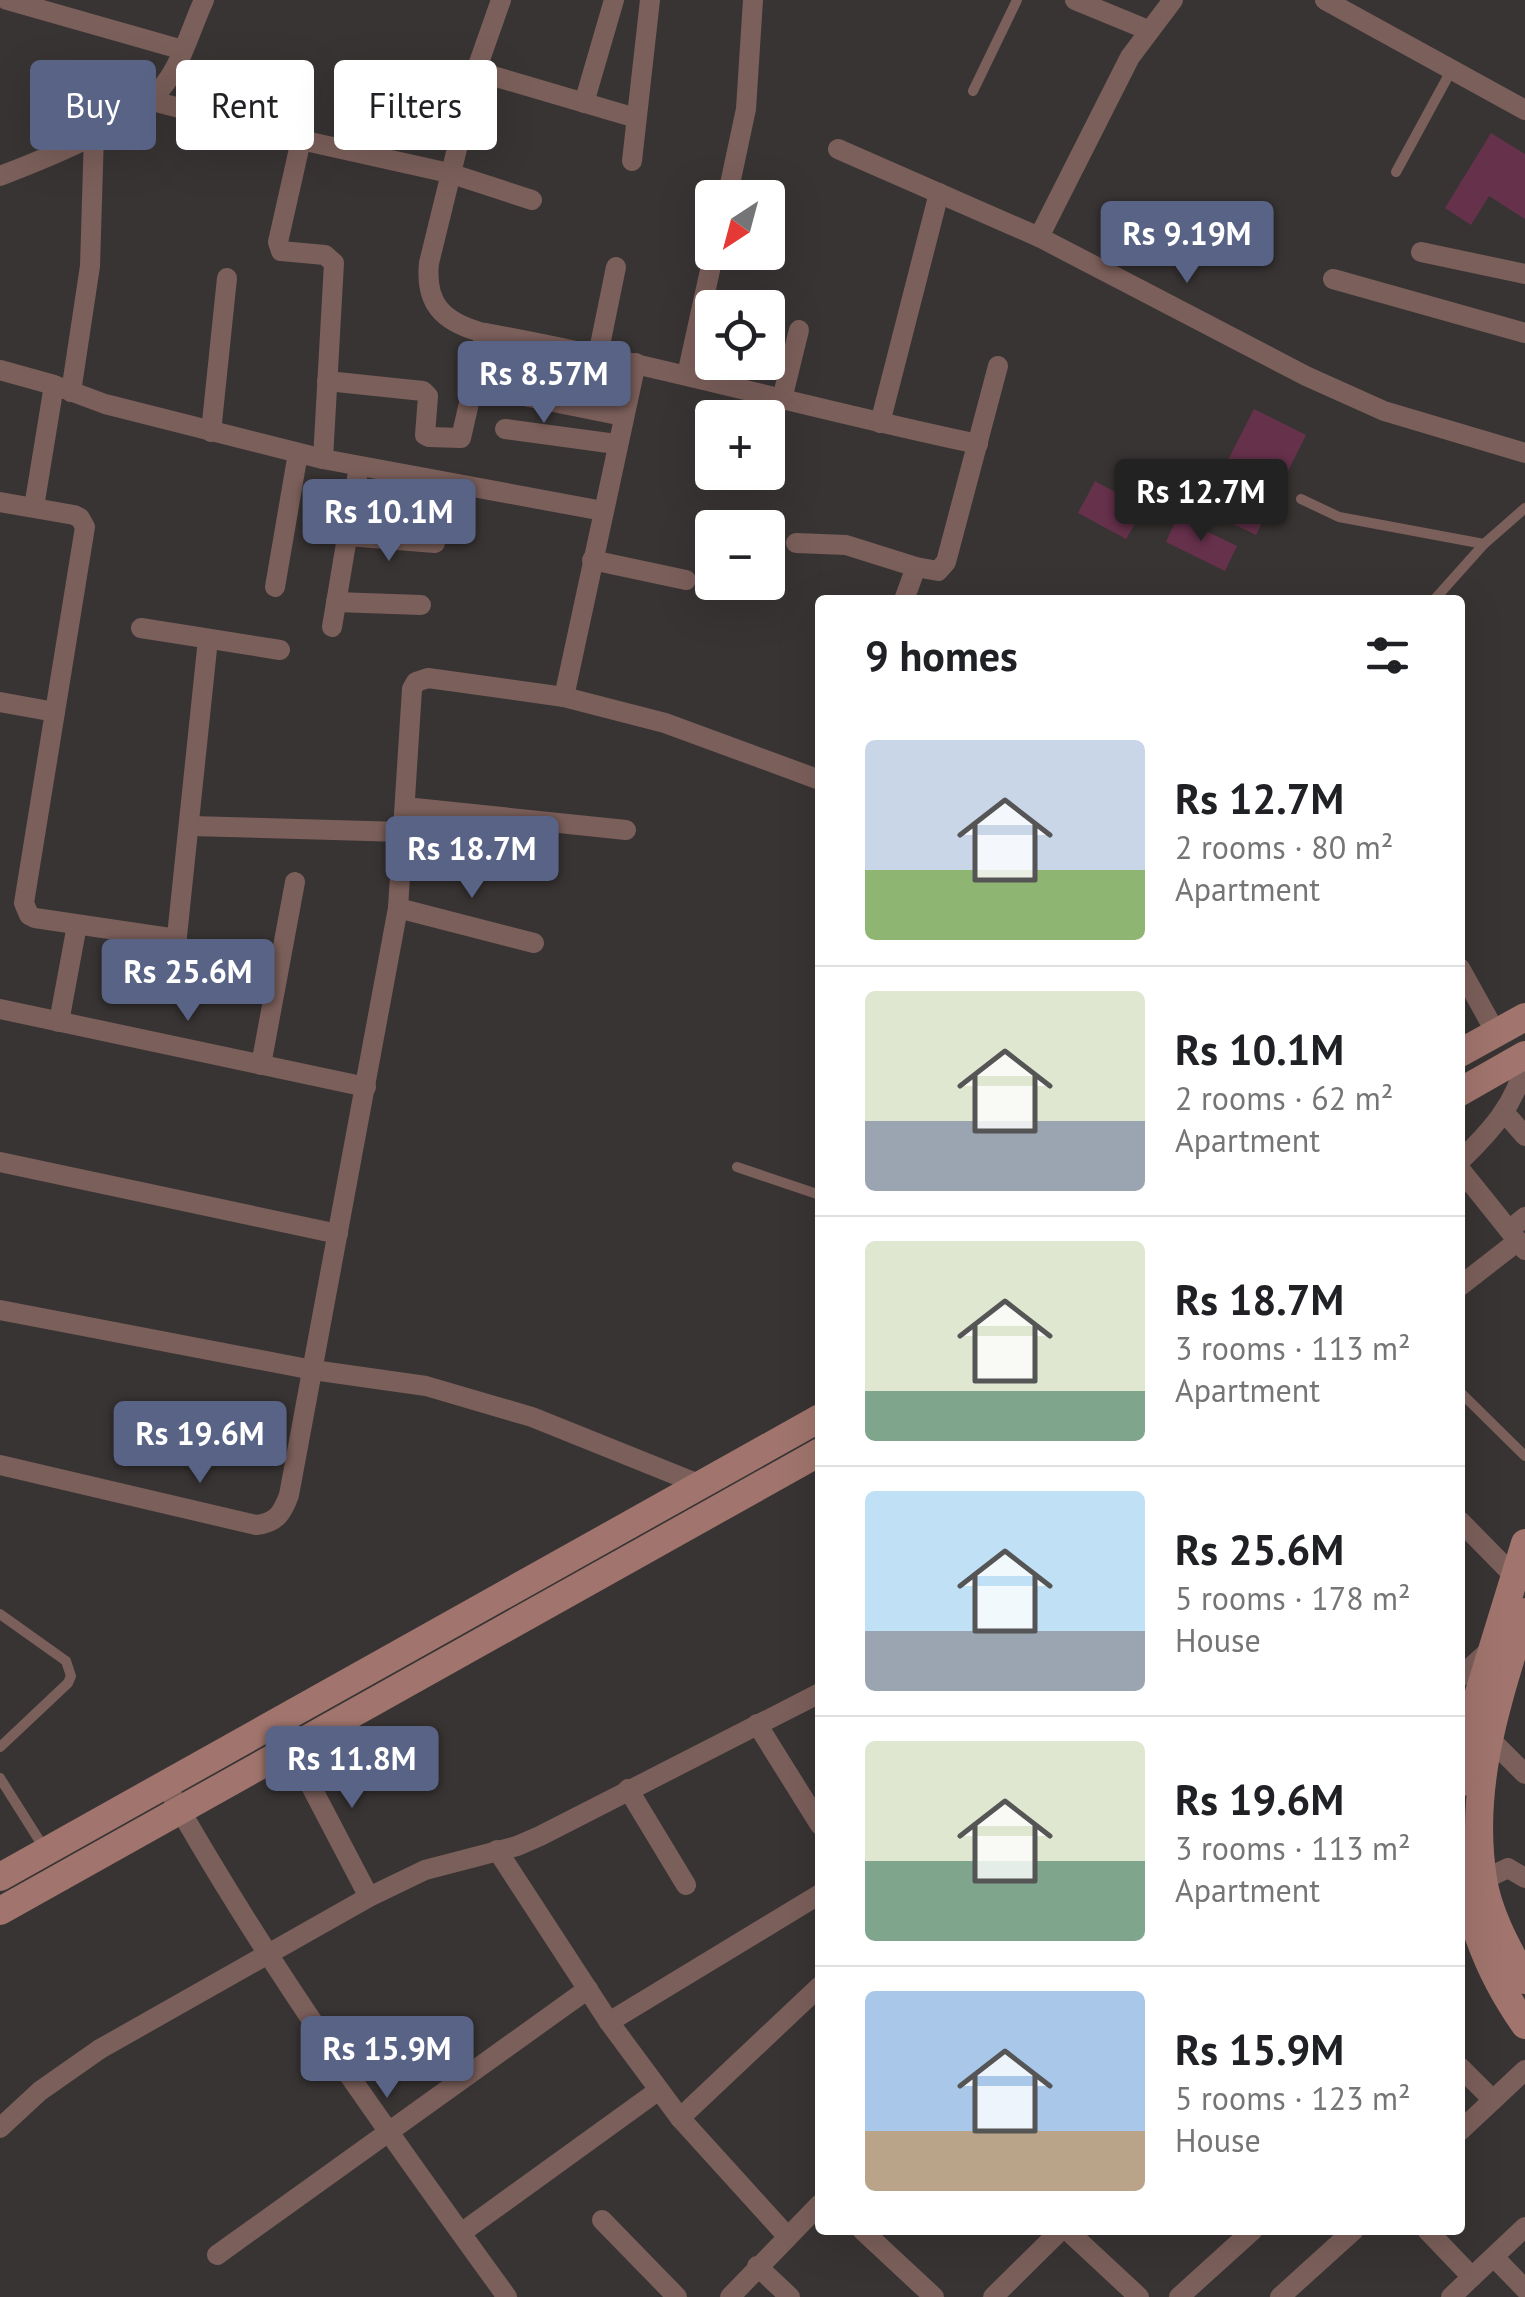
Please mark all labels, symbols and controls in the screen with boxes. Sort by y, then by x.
chip: Buy [30,60,156,150]
chip: Rent [176,60,314,150]
chip: Filters [334,60,497,150]
north arrow [695,180,785,270]
map controls [695,180,785,600]
pin: Rs 9.19M [1084,201,1290,286]
text: Rs 9.19M [1123,212,1251,254]
button: locate [695,290,785,380]
pin: Rs 8.57M [441,341,647,426]
text: Rs 8.57M [480,352,608,394]
button: + [695,400,785,490]
pin: Rs 12.7M [1098,459,1304,544]
text: Rs 12.7M [1137,470,1265,512]
pin: Rs 10.1M [286,479,492,564]
text: Rs 10.1M [325,490,453,532]
button: − [695,510,785,600]
text: 9 homes [865,628,1018,683]
icon: filters [1360,628,1415,683]
text: Rs 12.7M [1175,771,1344,826]
icon: home [945,780,1065,900]
pin: Rs 18.7M [369,816,575,901]
text: 2 rooms · 80 m² [1175,826,1393,868]
text: Rs 18.7M [408,827,536,869]
text: Apartment [1175,868,1320,910]
pin: Rs 25.6M [85,939,291,1024]
text: Rs 25.6M [124,950,252,992]
text: Rs 10.1M [1175,1022,1344,1077]
icon: home [945,1031,1065,1151]
text: 2 rooms · 62 m² [1175,1077,1393,1119]
text: Apartment [1175,1119,1320,1161]
text: Rs 18.7M [1175,1272,1344,1327]
icon: home [945,1281,1065,1401]
text: 3 rooms · 113 m² [1175,1327,1411,1369]
text: Apartment [1175,1369,1320,1411]
pin: Rs 19.6M [97,1401,303,1486]
text: Rs 19.6M [136,1412,264,1454]
text: Rs 25.6M [1175,1522,1344,1577]
icon: home [945,1531,1065,1651]
text: 5 rooms · 178 m² [1175,1577,1411,1619]
text: House [1175,1619,1261,1661]
pin: Rs 11.8M [249,1726,455,1811]
text: Rs 11.8M [288,1737,416,1779]
text: Rs 19.6M [1175,1772,1344,1827]
icon: home [945,1781,1065,1901]
text: 3 rooms · 113 m² [1175,1827,1411,1869]
text: Apartment [1175,1869,1320,1911]
pin: Rs 15.9M [284,2016,490,2101]
text: Rs 15.9M [1175,2022,1344,2077]
text: Rs 15.9M [323,2027,451,2069]
icon: home [945,2031,1065,2151]
text: 5 rooms · 123 m² [1175,2077,1411,2119]
text: House [1175,2119,1261,2161]

